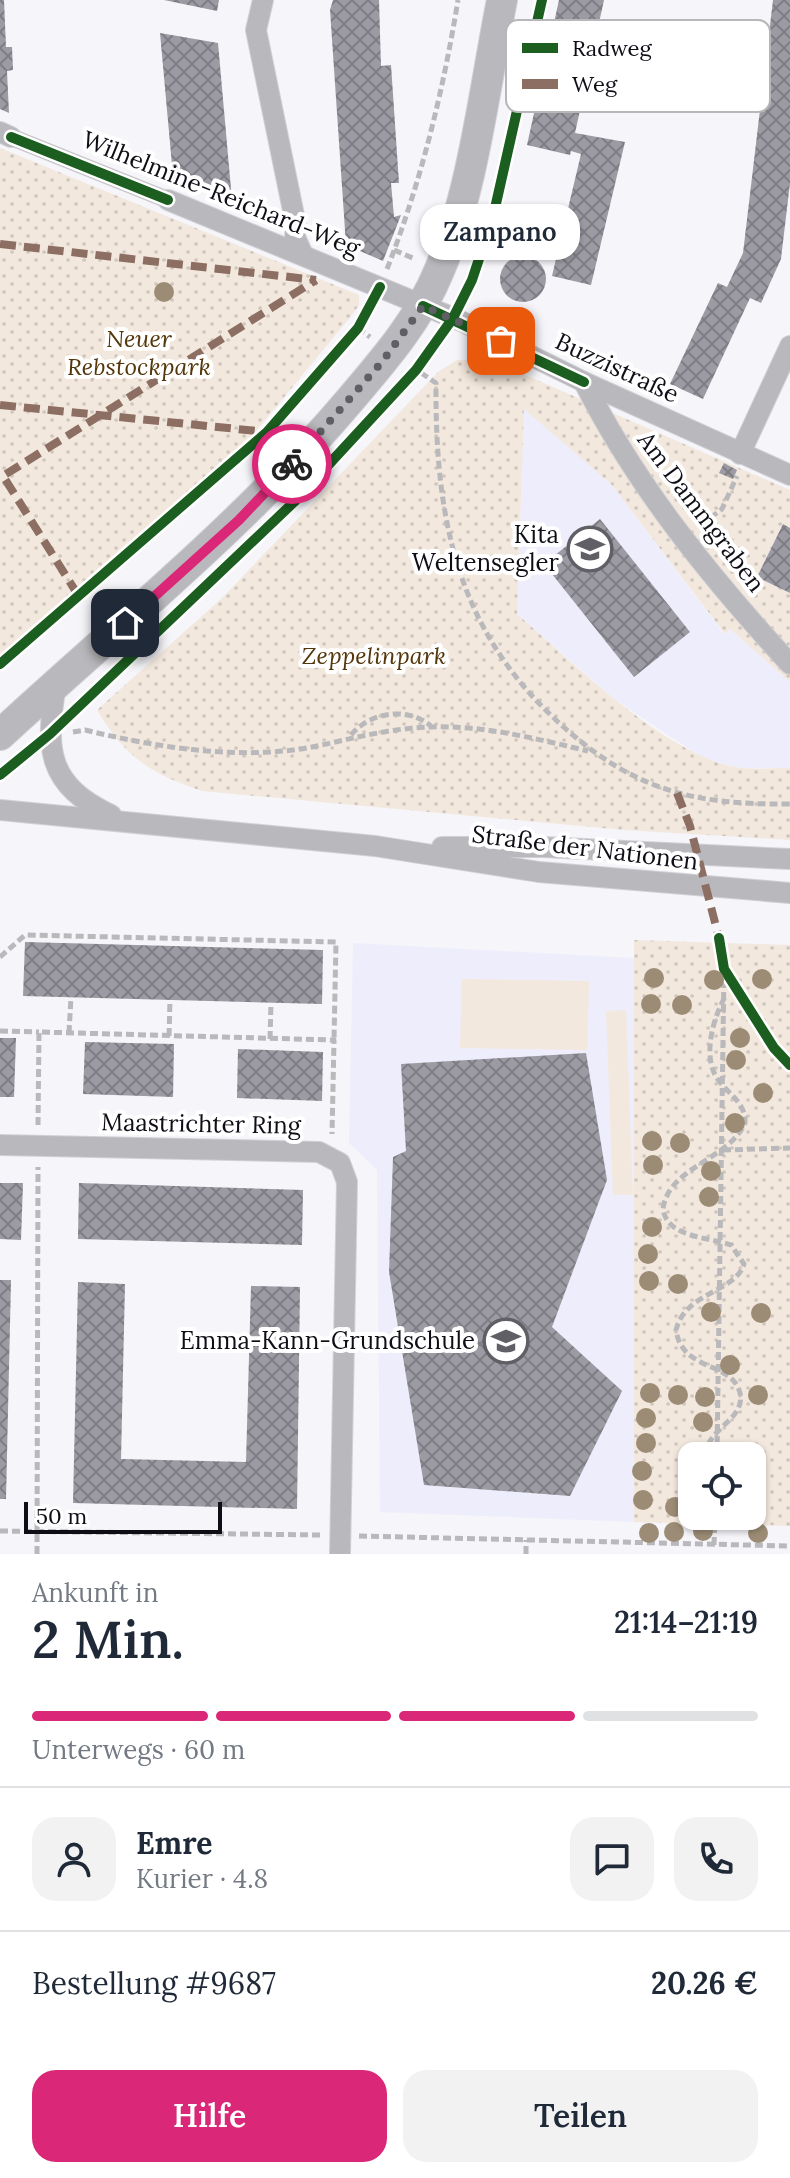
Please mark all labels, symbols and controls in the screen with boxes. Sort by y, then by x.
legend [506,20,770,112]
text: Radweg [572,34,652,62]
text: Weg [572,70,618,98]
street label: Wilhelmine-Reichard-Weg [78,124,365,264]
callout: Zampano [421,205,581,261]
text: Zampano [443,215,557,248]
pin [467,307,535,375]
icon: bag [479,319,523,363]
park label: Neuer Rebstockpark [67,323,211,382]
street label: Buzzistraße [551,325,684,410]
courier [252,424,332,504]
street label: Am Dammgraben [630,424,772,598]
icon: bike [270,442,314,486]
place label: Kita Weltensegler [412,519,560,578]
school or university icon: Kita Weltensegler [566,525,614,573]
pin [91,589,159,657]
icon: home [103,601,147,645]
park label: Zeppelinpark [302,640,446,671]
street label: Straße der Nationen [470,818,700,877]
street label: Maastrichter Ring [101,1106,302,1141]
school or university icon: Emma-Kann-Grundschule [482,1317,530,1365]
place label: Emma-Kann-Grundschule [180,1325,475,1356]
map controls [678,1442,766,1530]
button: locate [678,1442,766,1530]
scale bar [24,1498,222,1534]
text: 50 m [36,1502,87,1530]
text: Ankunft in [32,1576,158,1609]
text: 21:14–21:19 [614,1603,758,1641]
text: 2 Min. [32,1606,184,1672]
text: Unterwegs · 60 m [32,1733,245,1766]
button: person [32,1817,116,1901]
button: chat [570,1817,654,1901]
button: phone [674,1817,758,1901]
text: Emre [136,1824,212,1862]
text: Kurier · 4.8 [136,1862,268,1895]
text: Bestellung #9687 [32,1964,276,2002]
text: 20.26 € [651,1964,758,2002]
button: Hilfe [32,2070,387,2162]
button: Teilen [403,2070,758,2162]

